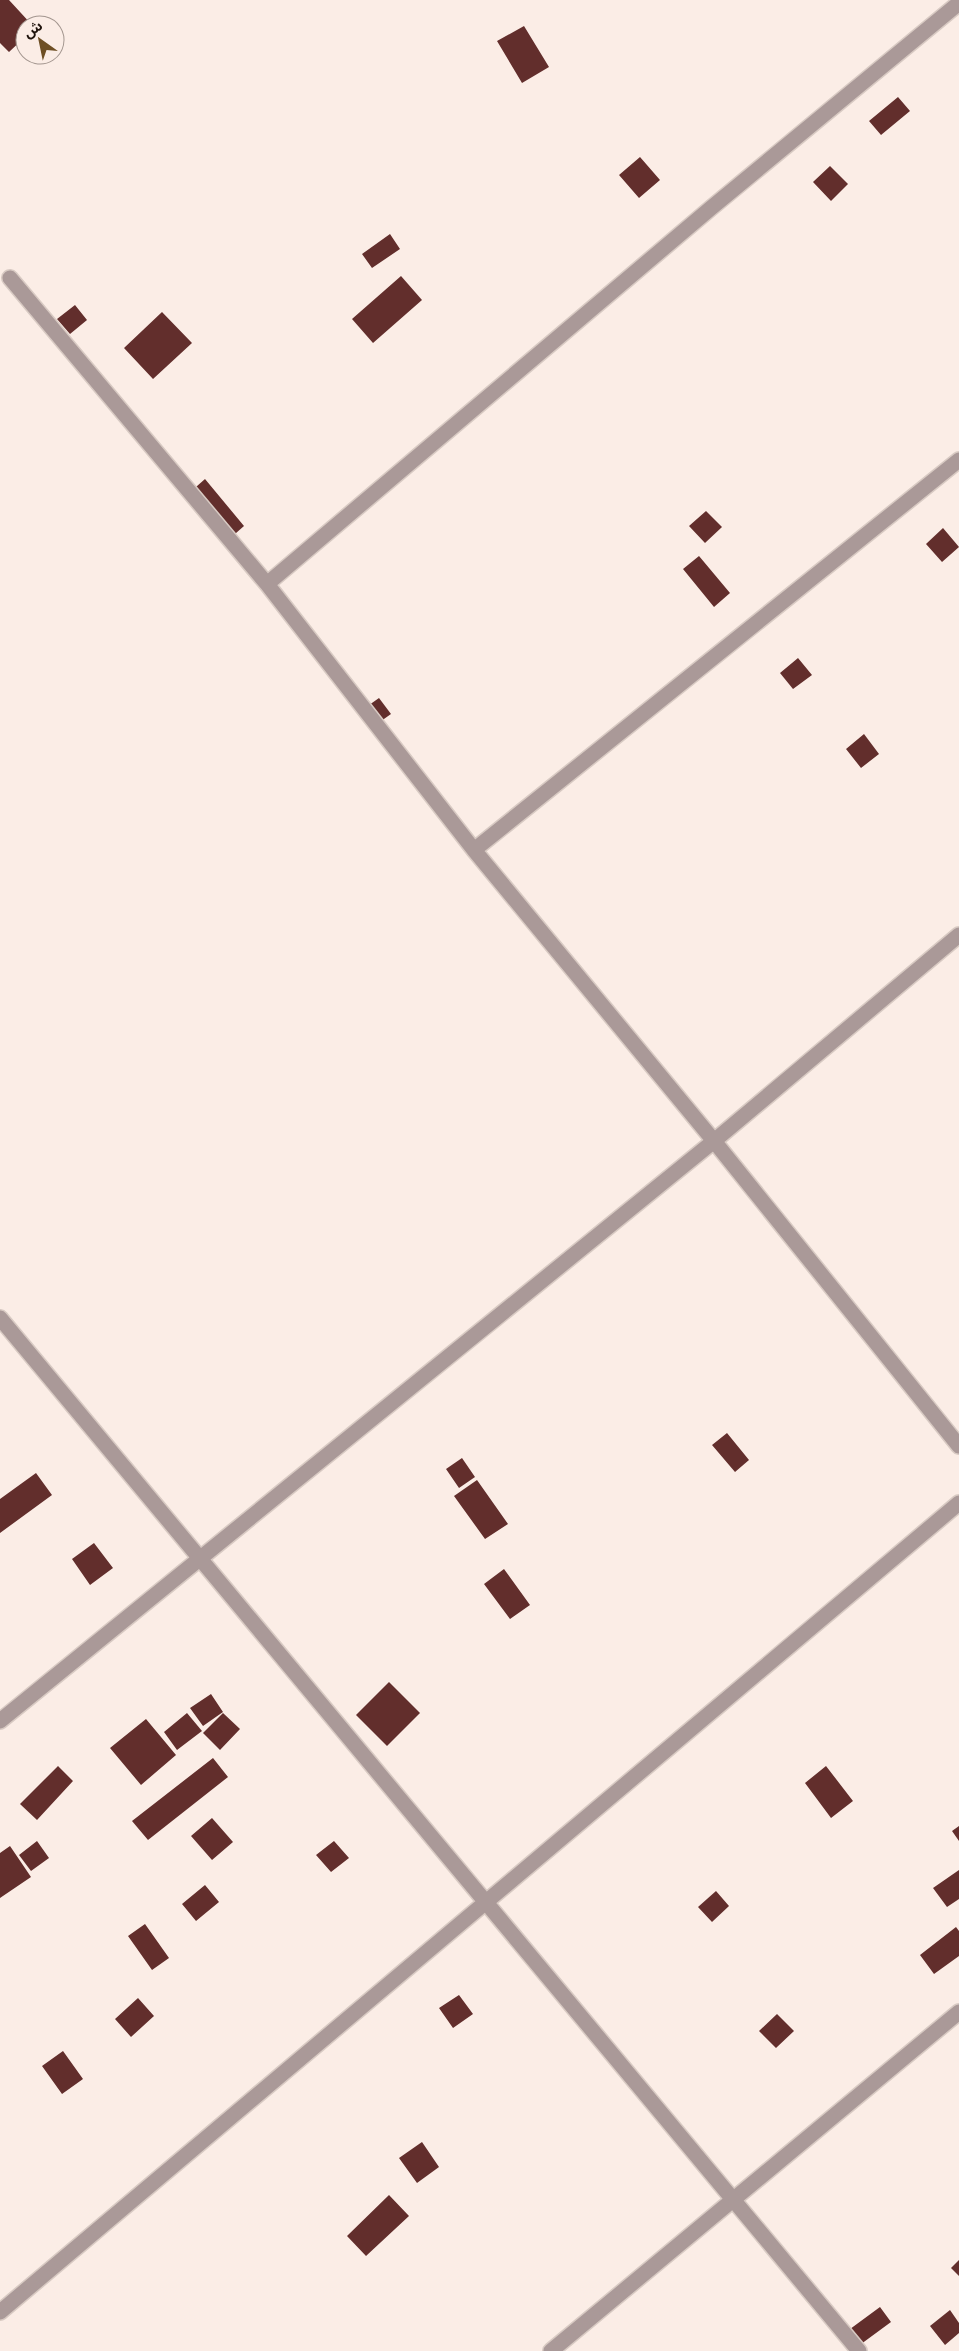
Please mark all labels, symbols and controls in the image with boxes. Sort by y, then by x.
north arrow [15,15,65,65]
text: ش [20,16,46,42]

